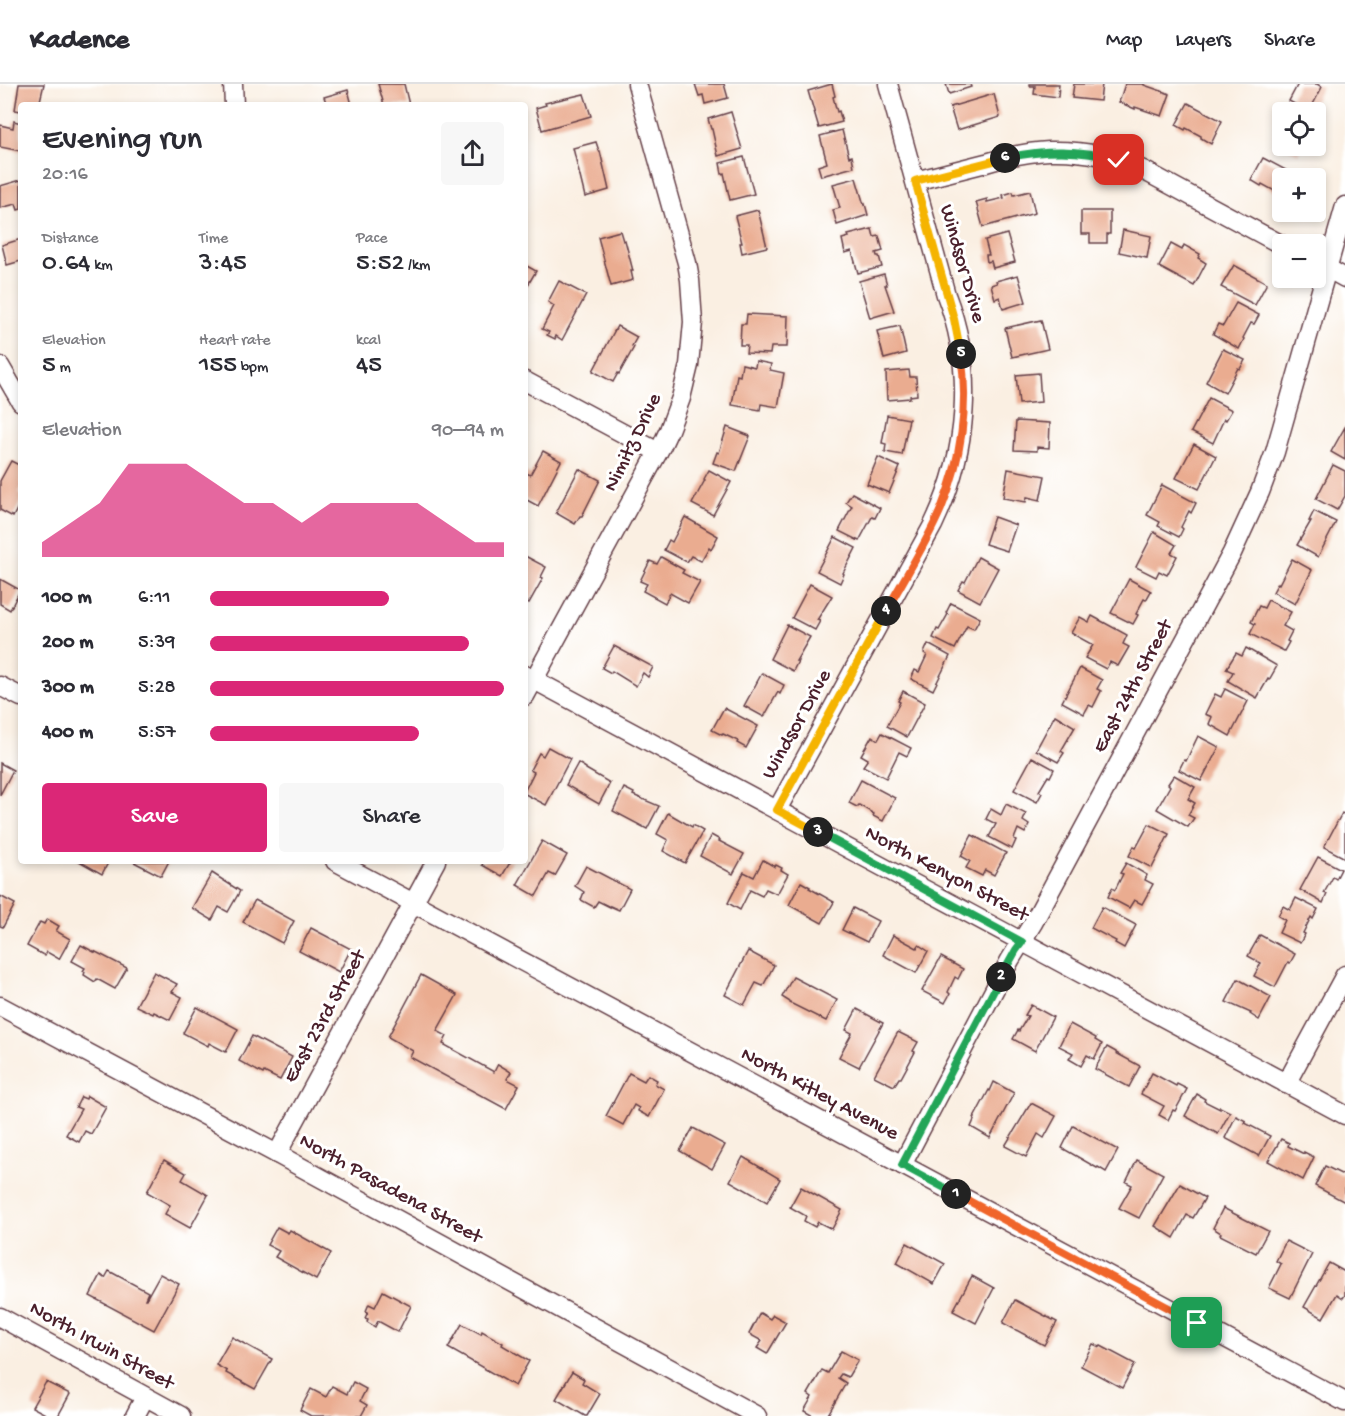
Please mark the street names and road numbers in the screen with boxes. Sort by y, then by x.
street label: Windsor Drive [932,202,990,327]
street label: Nimitz Drive [599,389,669,496]
street label: East 24th Street [1088,614,1181,758]
street label: Windsor Drive [758,665,839,784]
street label: North Kenyon Street [860,821,1034,930]
street label: East 23rd Street [279,944,374,1088]
street label: North Kitley Avenue [736,1043,903,1148]
street label: North Pasadena Street [294,1129,488,1252]
street label: North Irwin Street [24,1297,180,1398]

